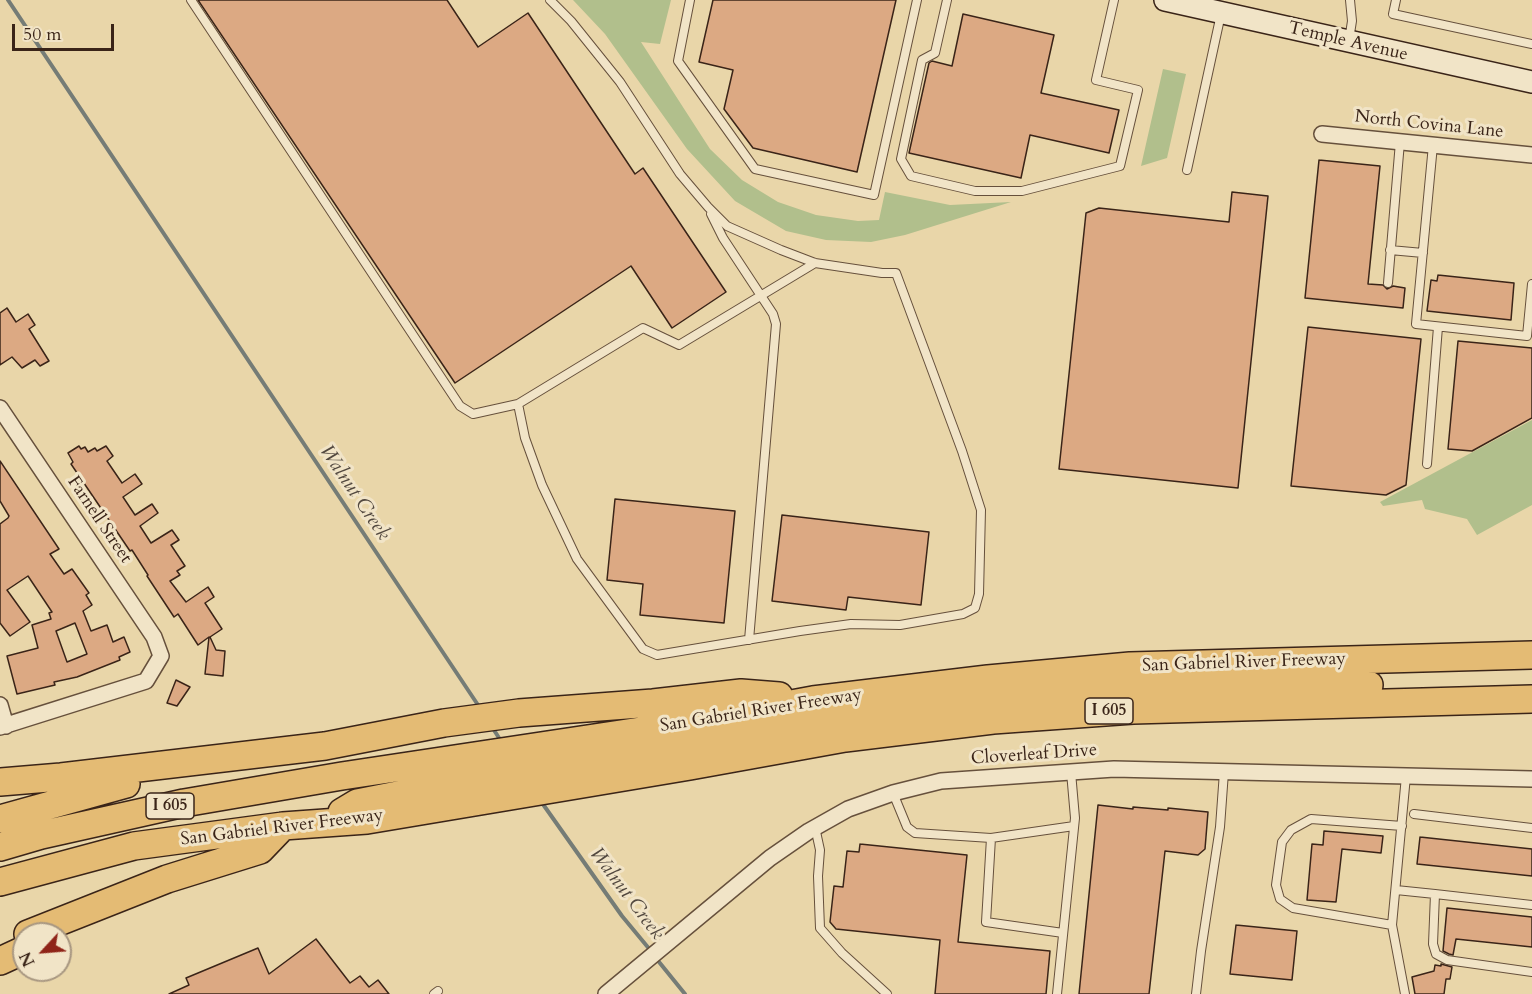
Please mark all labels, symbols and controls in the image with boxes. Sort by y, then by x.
scale bar [15,12,117,50]
street label: Temple Avenue [1286,18,1410,66]
text: 50 m [23,22,62,47]
street label: North Covina Lane [1353,106,1505,144]
water label: Walnut Creek [313,441,395,545]
street label: Farnell Street [62,472,136,568]
street label: San Gabriel River Freeway [1142,649,1346,677]
street label: San Gabriel River Freeway [659,684,863,738]
road number: I 605 [1085,698,1133,724]
street label: Cloverleaf Drive [970,740,1098,770]
road number: I 605 [146,793,194,819]
street label: San Gabriel River Freeway [180,805,384,851]
water label: Walnut Creek [583,843,669,945]
north arrow [12,922,72,982]
text: N [15,948,41,970]

